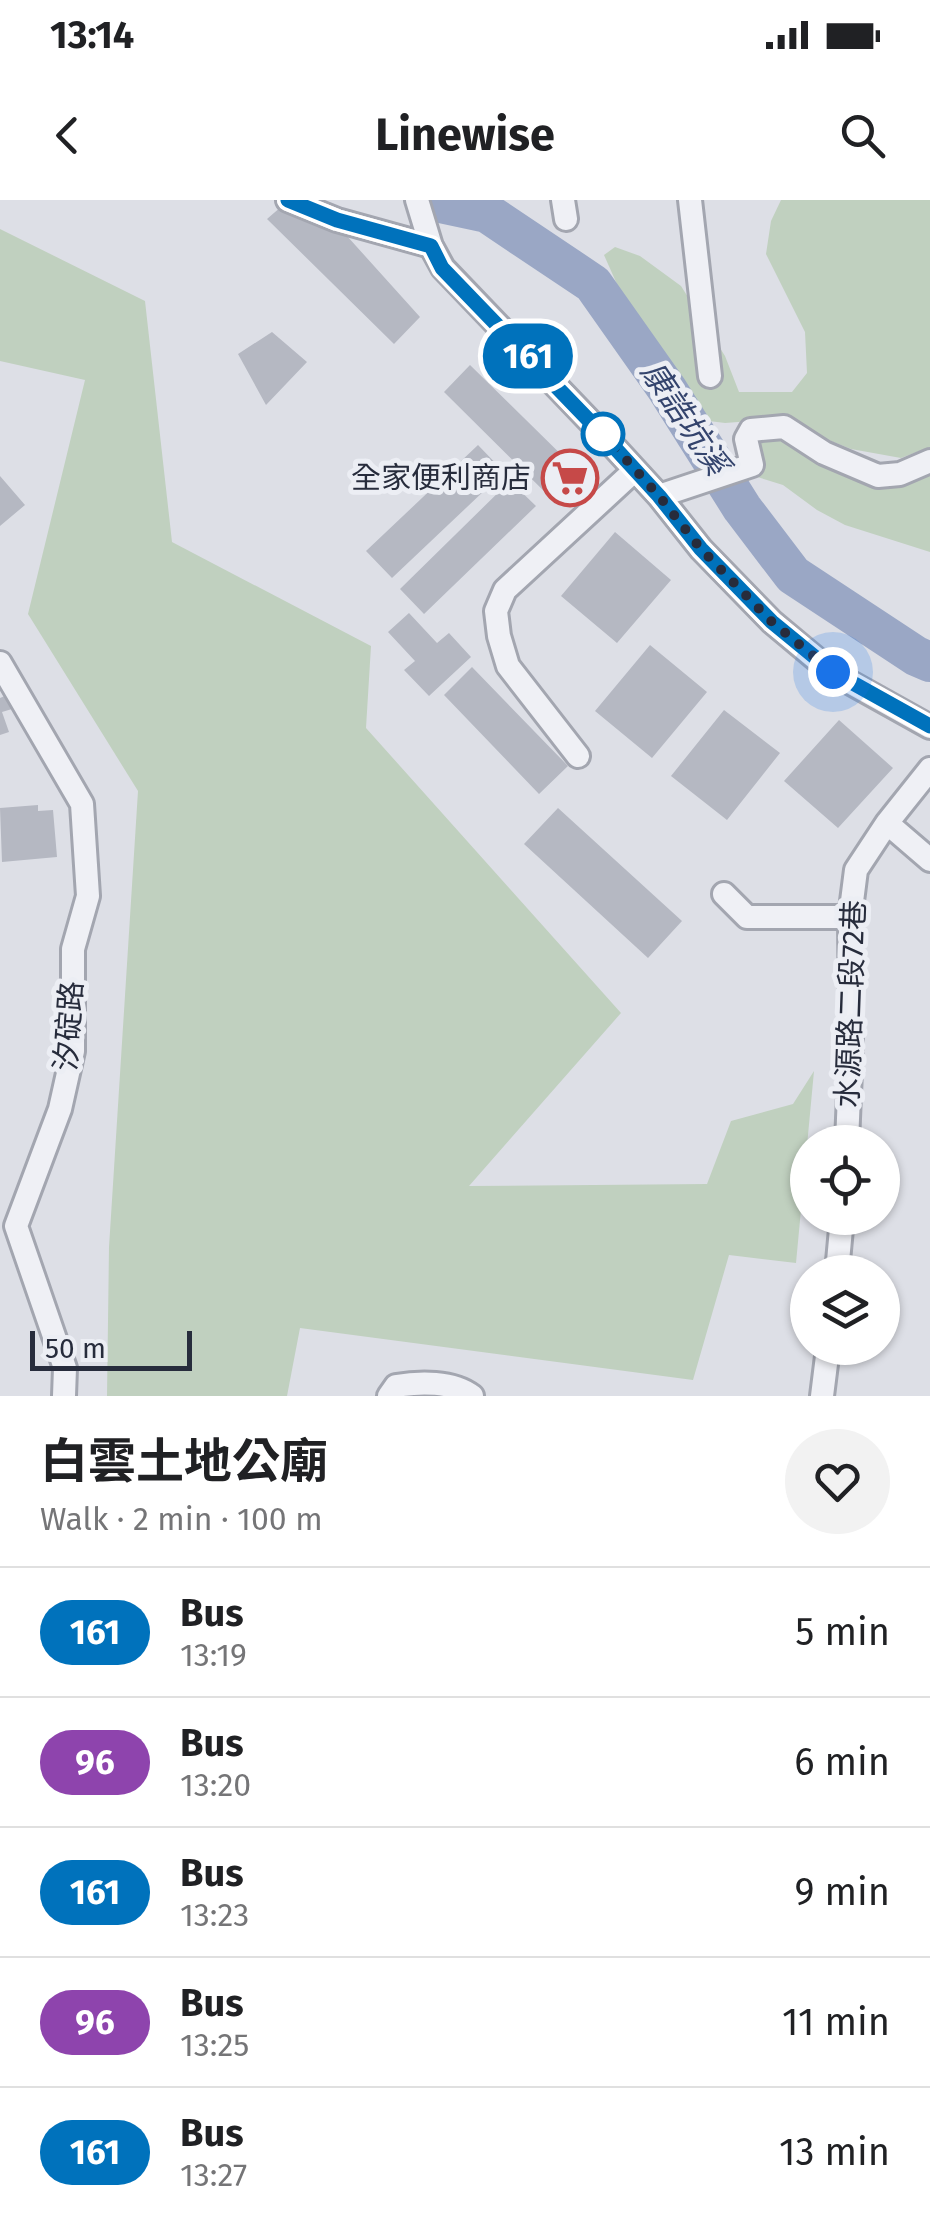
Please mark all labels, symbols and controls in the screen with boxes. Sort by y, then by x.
text: 13:14 [50,12,134,58]
icon: back [40,108,95,163]
text: Linewise [375,108,555,162]
icon: search [835,108,890,163]
line badge: 161 [470,324,586,388]
text: 161 [503,335,553,377]
water label: 康誥坑溪 [633,354,739,485]
unlabelled marker [582,413,624,455]
supermarket icon: 全家便利商店 [540,448,600,508]
place label: 全家便利商店 [351,460,531,496]
your location [808,647,858,697]
street label: 水源路二段72巷 [829,900,873,1108]
street label: 汐碇路 [48,980,90,1072]
map controls [790,1125,900,1365]
button: locate [790,1125,900,1235]
button: layers [790,1255,900,1365]
scale bar [30,1326,192,1370]
text: 50 m [45,1332,106,1365]
button: heart [785,1429,890,1534]
text: 白雲土地公廟 [40,1433,328,1491]
text: Walk · 2 min · 100 m [40,1500,323,1538]
text: Bus [180,1590,244,1636]
text: 5 min [795,1609,890,1655]
text: 161 [70,1611,120,1653]
text: 13:19 [180,1636,247,1674]
text: Bus [180,1720,244,1766]
text: 6 min [794,1739,890,1785]
text: 96 [75,1741,115,1783]
text: 13:20 [180,1766,251,1804]
text: Bus [180,1850,244,1896]
text: 9 min [794,1869,890,1915]
text: 161 [70,1871,120,1913]
text: 13:23 [180,1896,249,1934]
text: Bus [180,1980,244,2026]
text: 11 min [782,1999,890,2045]
text: 96 [75,2001,115,2043]
text: 13:25 [180,2026,249,2064]
text: Bus [180,2110,244,2156]
text: 13 min [779,2129,890,2175]
text: 161 [70,2131,120,2173]
text: 13:27 [180,2156,247,2194]

